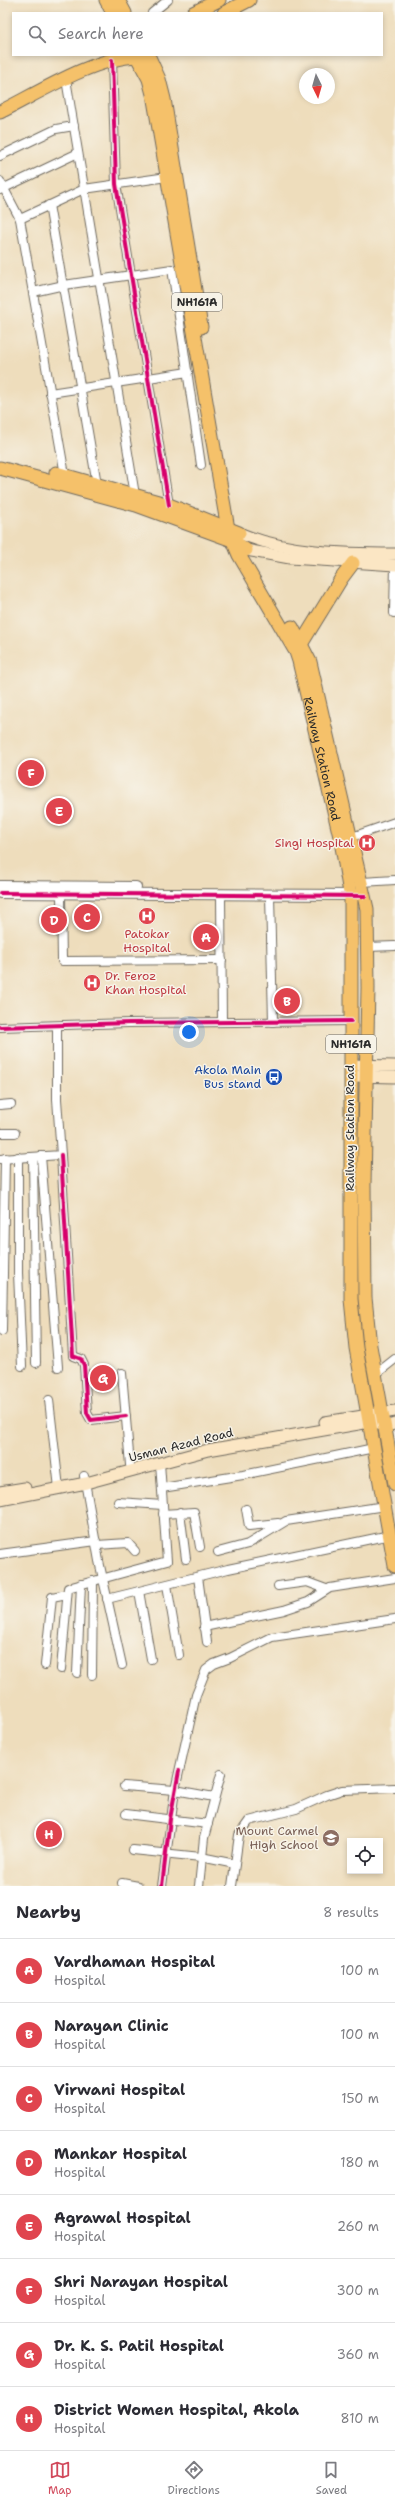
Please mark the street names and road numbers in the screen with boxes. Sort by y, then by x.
road number: NH161A [172,293,222,311]
street label: Railway Station Road [300,695,344,823]
road number: NH161A [326,1035,376,1053]
street label: Railway Station Road [342,1064,358,1191]
street label: Usman Azad Road [127,1424,235,1466]

